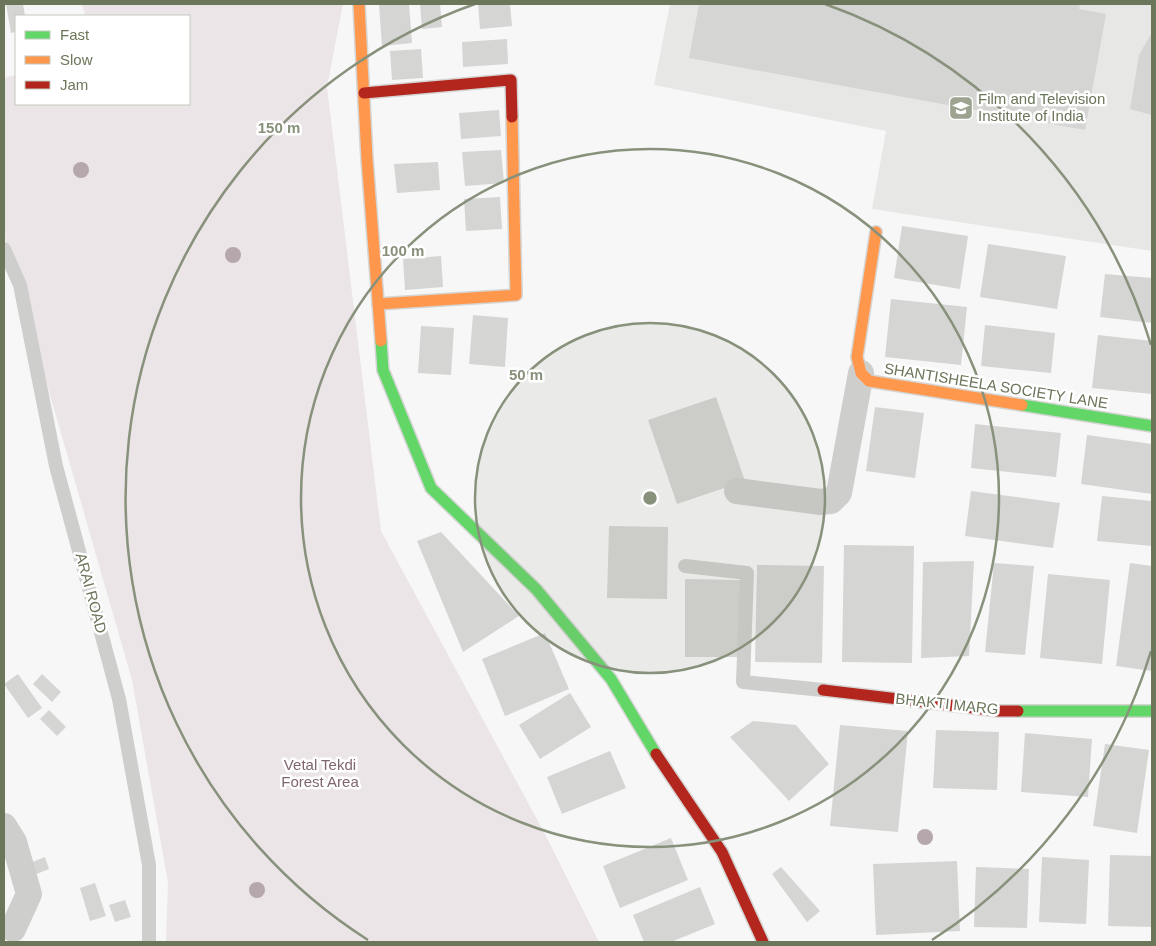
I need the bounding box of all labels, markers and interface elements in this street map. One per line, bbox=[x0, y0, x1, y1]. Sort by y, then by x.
legend bbox=[15, 15, 190, 105]
text: Fast bbox=[60, 26, 90, 43]
text: Slow bbox=[60, 51, 93, 68]
text: Jam bbox=[60, 76, 88, 93]
place label: Film and Television Institute of India bbox=[978, 90, 1105, 124]
school or university icon: Film and Television Institute of India bbox=[948, 95, 974, 121]
text: 150 m bbox=[258, 119, 300, 136]
text: 100 m bbox=[382, 242, 424, 259]
street label: SHANTISHEELA SOCIETY LANE bbox=[883, 359, 1109, 412]
text: 50 m bbox=[509, 366, 543, 383]
centre of rings bbox=[641, 489, 659, 507]
street label: ARAI ROAD bbox=[73, 551, 110, 635]
street label: BHAKTI MARG bbox=[895, 690, 999, 717]
park label: Vetal Tekdi Forest Area bbox=[281, 756, 359, 790]

